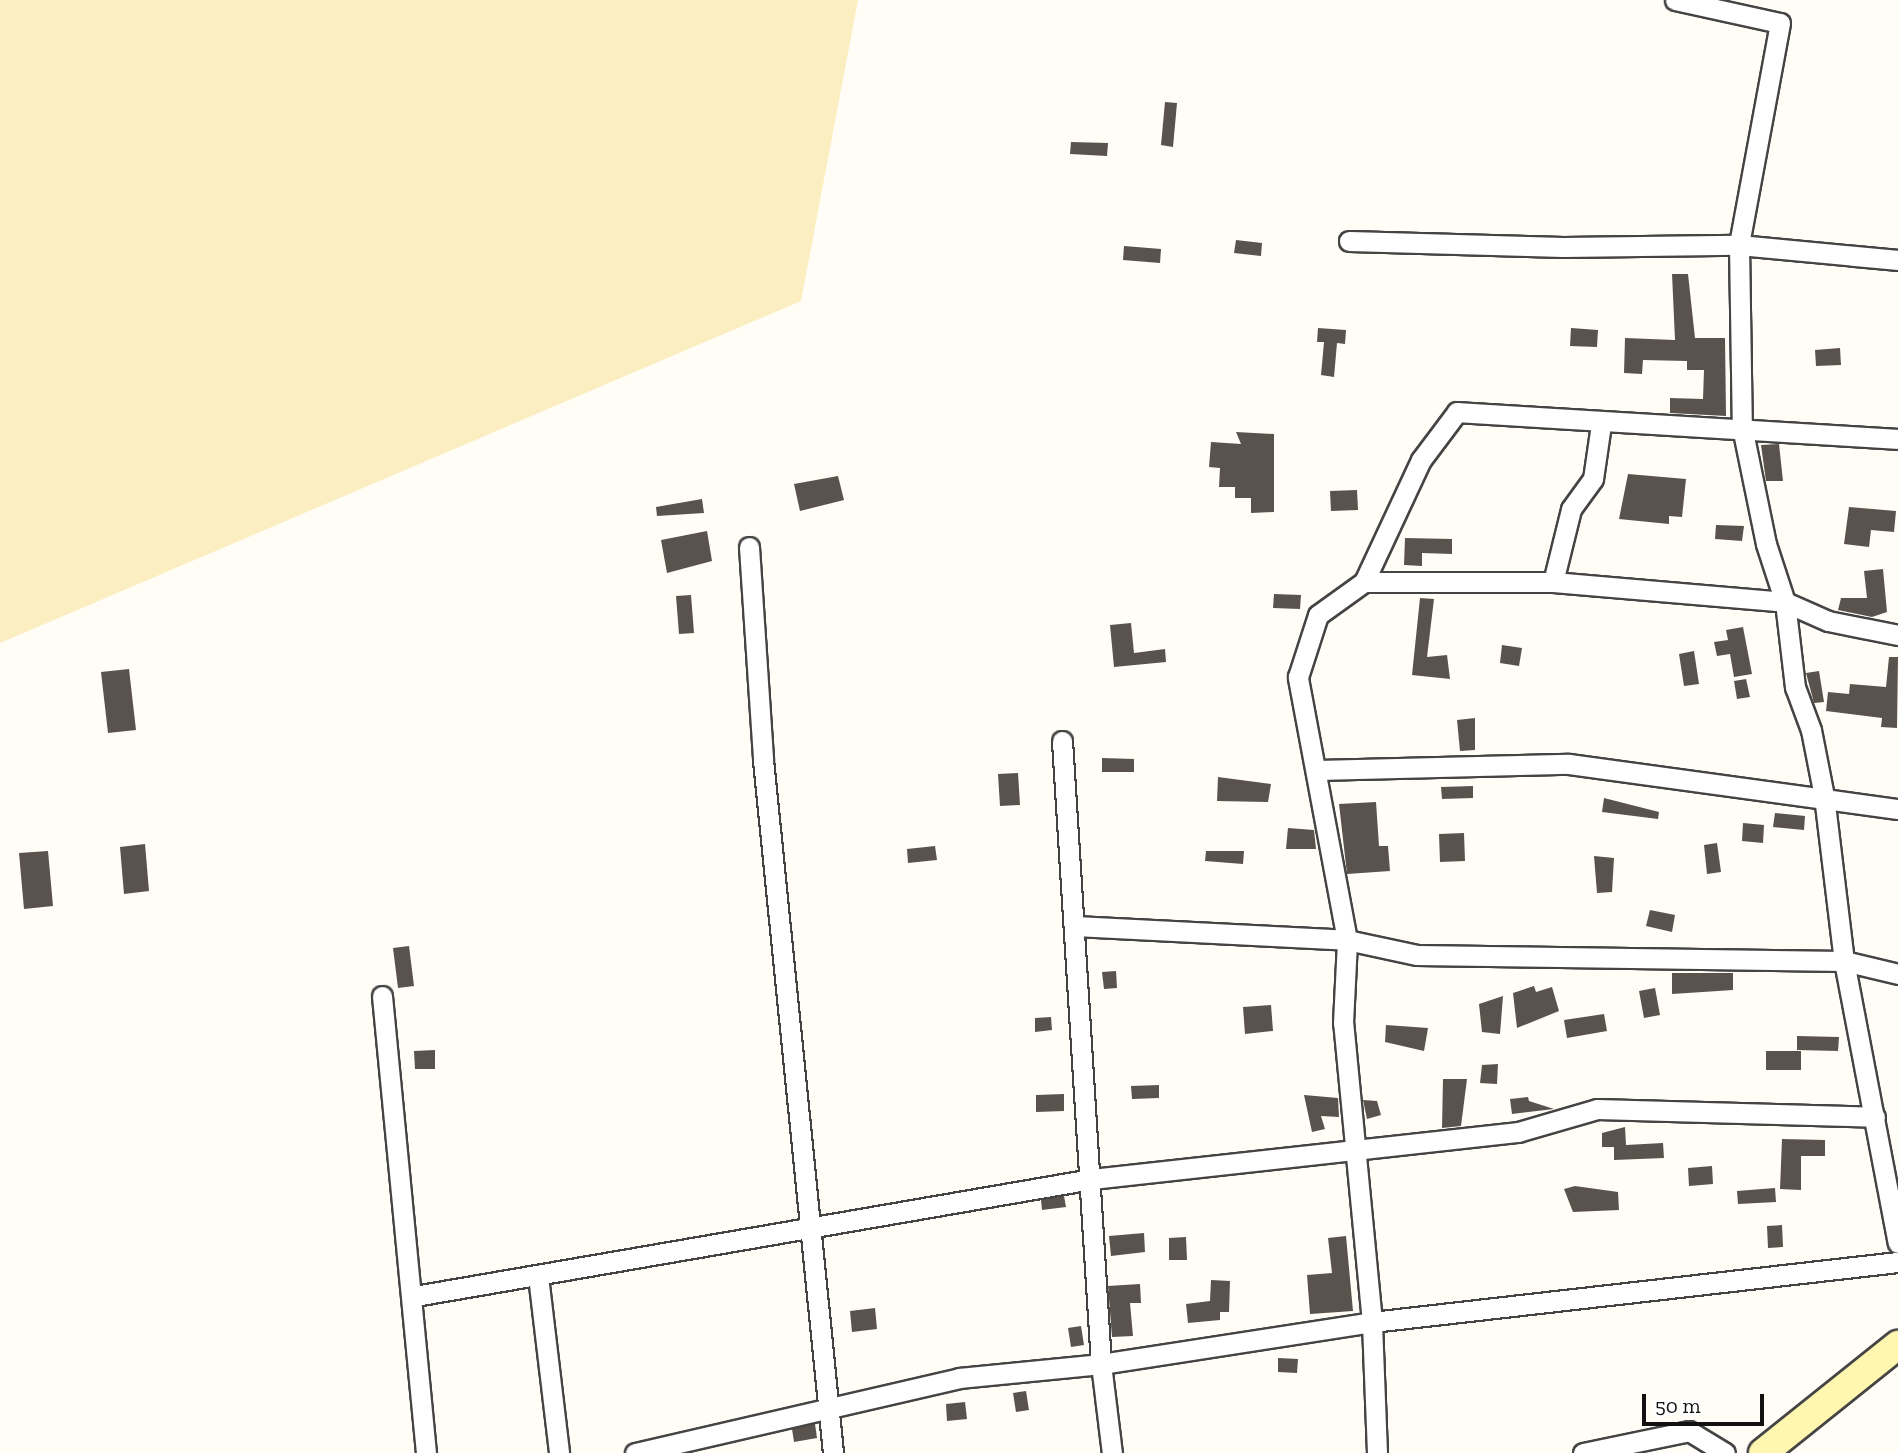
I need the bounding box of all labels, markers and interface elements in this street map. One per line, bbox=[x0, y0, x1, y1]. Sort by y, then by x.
scale bar bbox=[1646, 1380, 1769, 1424]
text: 50 m bbox=[1655, 1393, 1701, 1418]

